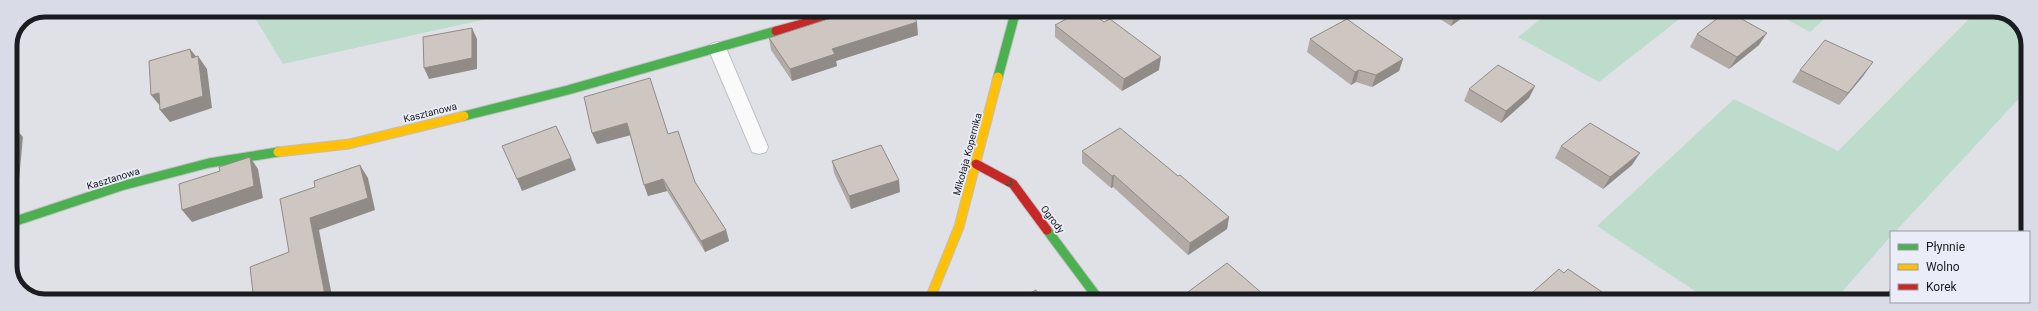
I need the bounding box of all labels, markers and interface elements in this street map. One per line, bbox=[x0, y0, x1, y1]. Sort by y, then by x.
street label: Kasztanowa bbox=[402, 101, 458, 124]
street label: Mikołaja Kopernika bbox=[951, 112, 984, 197]
street label: Kasztanowa bbox=[85, 165, 141, 192]
one-way arrow bbox=[1006, 178, 1013, 186]
street label: Ogrody bbox=[1039, 203, 1067, 236]
legend bbox=[1890, 231, 2030, 303]
text: Płynnie bbox=[1926, 240, 1965, 254]
text: Wolno bbox=[1926, 260, 1960, 274]
text: Korek bbox=[1926, 280, 1958, 294]

